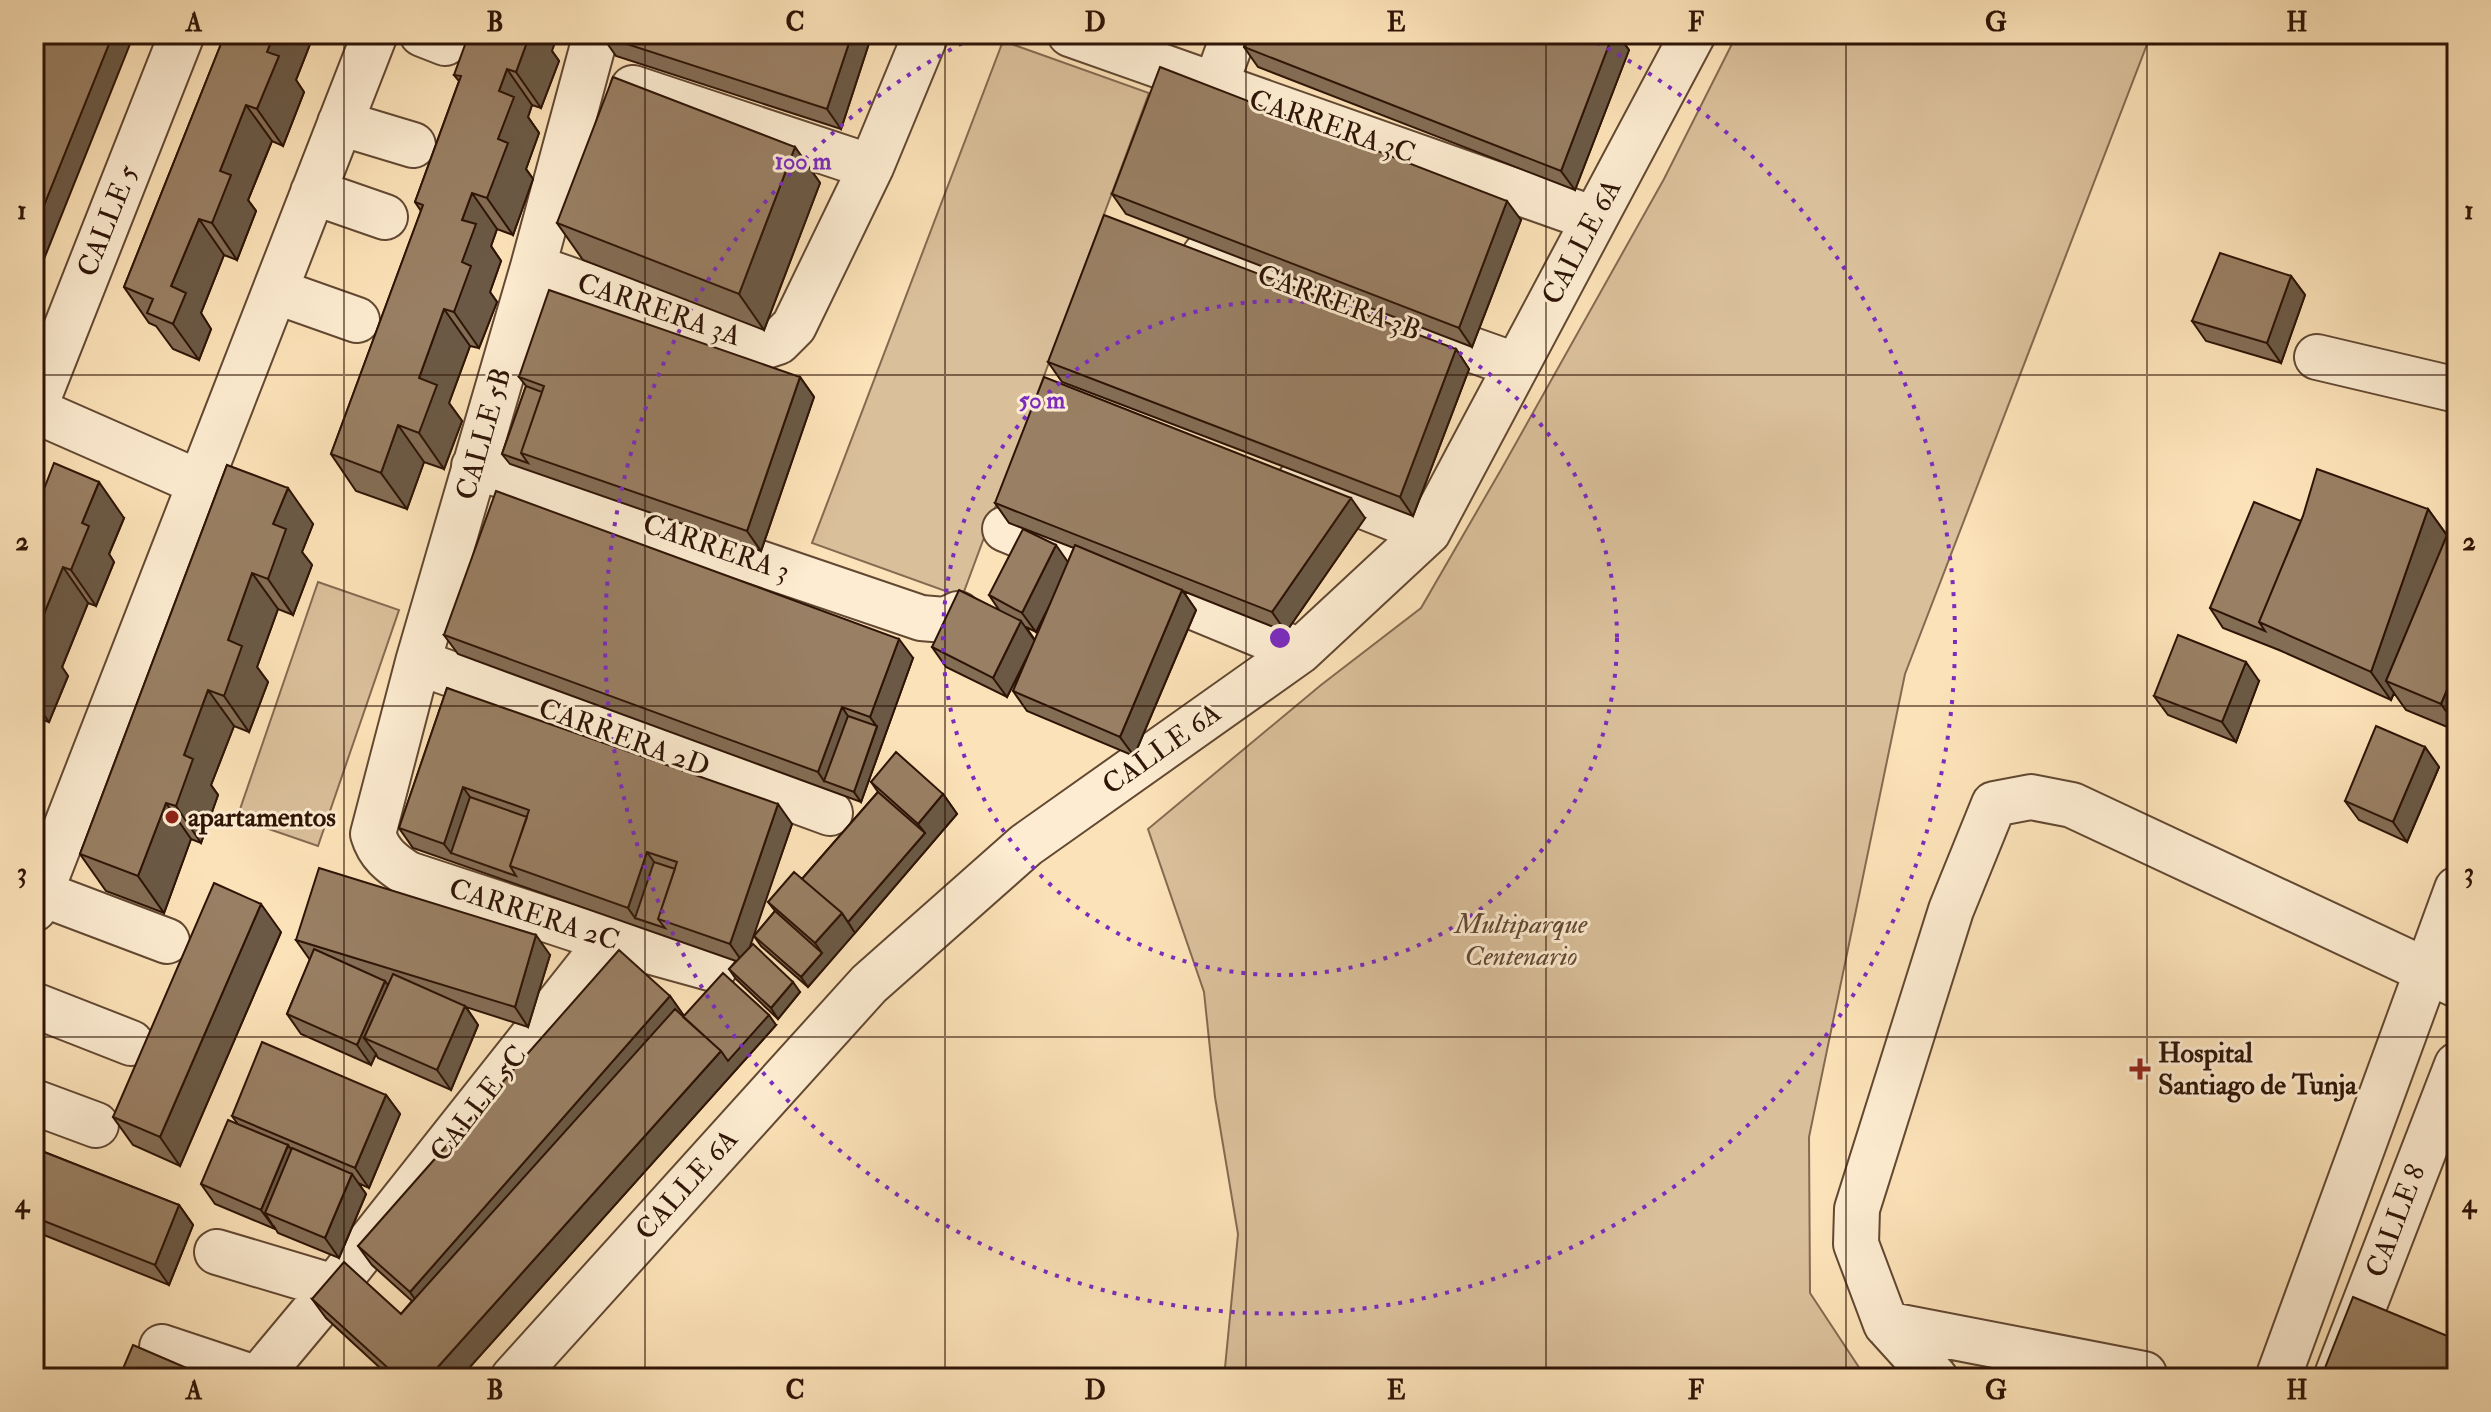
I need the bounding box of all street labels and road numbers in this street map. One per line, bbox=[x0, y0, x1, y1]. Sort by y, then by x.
street label: CARRERA 3C bbox=[1244, 82, 1420, 172]
street label: CALLE 5 bbox=[70, 159, 146, 282]
street label: CALLE 6A bbox=[1534, 173, 1630, 311]
street label: CARRERA 3B bbox=[1252, 257, 1426, 349]
street label: CARRERA 3A bbox=[573, 266, 746, 354]
street label: CALLE 5B bbox=[448, 364, 520, 504]
street label: CARRERA 3 bbox=[638, 507, 794, 589]
street label: CARRERA 2D bbox=[534, 691, 714, 785]
street label: CALLE 6A bbox=[1096, 695, 1228, 803]
street label: CARRERA 2C bbox=[444, 871, 624, 959]
street label: CALLE 5C bbox=[423, 1039, 535, 1169]
street label: CALLE 6A bbox=[628, 1122, 746, 1248]
street label: CALLE 8 bbox=[2359, 1160, 2433, 1282]

